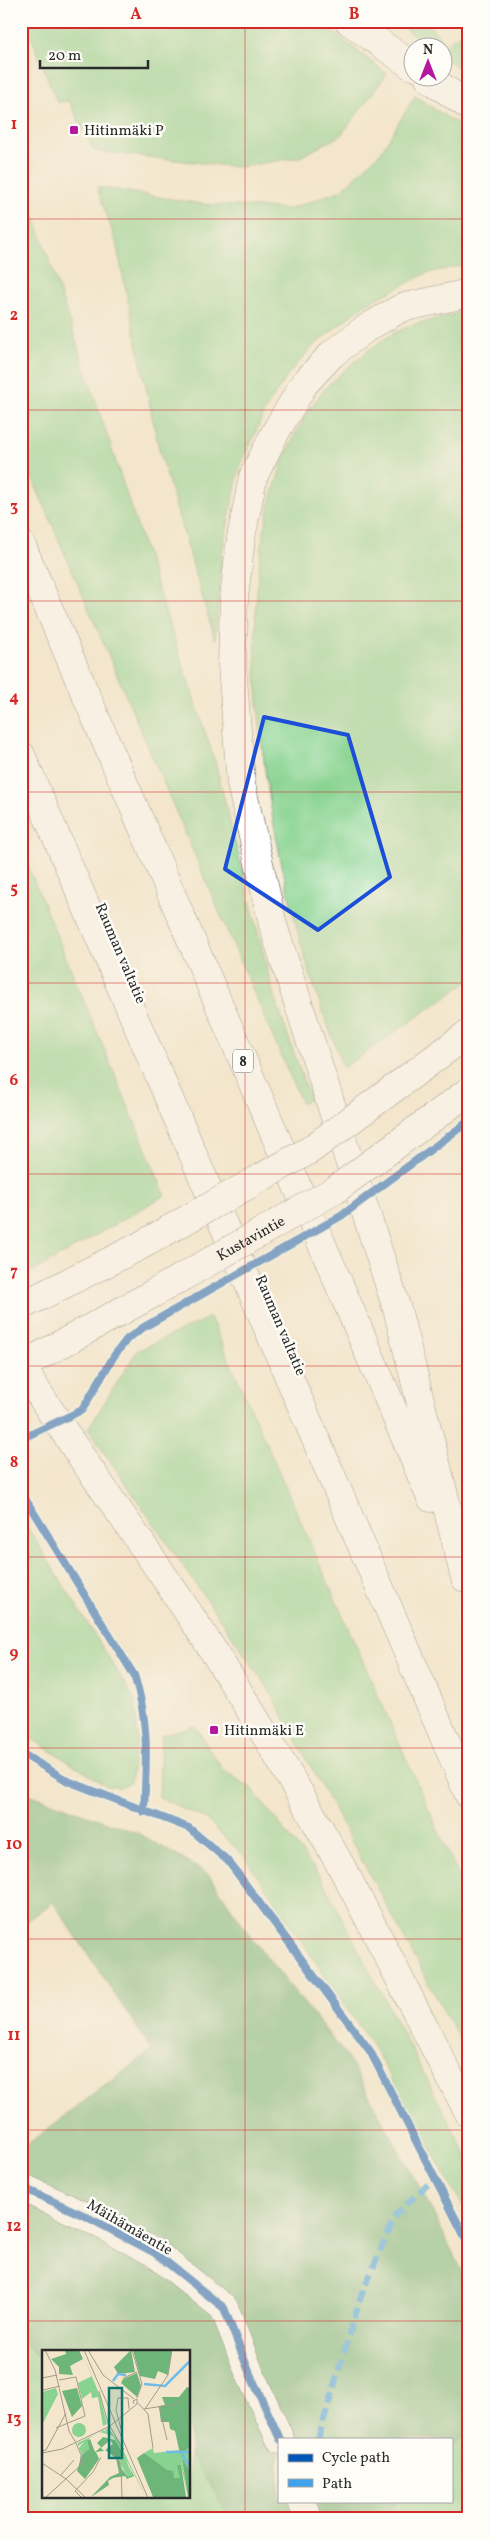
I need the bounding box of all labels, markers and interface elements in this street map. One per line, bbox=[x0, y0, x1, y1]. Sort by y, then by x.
text: A bbox=[130, 4, 142, 26]
text: B bbox=[349, 4, 360, 26]
scale bar bbox=[40, 38, 148, 70]
north arrow bbox=[402, 38, 452, 88]
text: N bbox=[423, 41, 433, 60]
text: 20 m bbox=[48, 46, 81, 67]
text: 1 bbox=[11, 114, 17, 136]
place label: Hitinmäki P bbox=[84, 121, 164, 142]
marker: Hitinmäki P bbox=[68, 124, 80, 136]
text: 2 bbox=[10, 305, 18, 327]
text: 3 bbox=[10, 496, 18, 518]
text: 4 bbox=[9, 687, 19, 709]
text: 5 bbox=[10, 878, 18, 900]
street label: Rauman valtatie bbox=[89, 900, 150, 1007]
road number: 8 bbox=[233, 1050, 253, 1072]
text: 6 bbox=[10, 1070, 19, 1092]
street label: Kustavintie bbox=[213, 1211, 290, 1267]
text: 7 bbox=[10, 1261, 18, 1283]
street label: Rauman valtatie bbox=[249, 1272, 310, 1379]
text: 8 bbox=[10, 1452, 18, 1474]
text: 9 bbox=[10, 1643, 19, 1665]
place label: Hitinmäki E bbox=[224, 1721, 304, 1742]
marker: Hitinmäki E bbox=[208, 1724, 220, 1736]
text: 10 bbox=[6, 1834, 22, 1856]
text: 11 bbox=[8, 2025, 20, 2047]
street label: Mäihämäentie bbox=[82, 2195, 176, 2261]
text: 12 bbox=[7, 2216, 21, 2238]
inset map bbox=[42, 2350, 190, 2498]
text: 13 bbox=[7, 2408, 21, 2430]
legend bbox=[278, 2438, 452, 2502]
text: Cycle path bbox=[322, 2448, 390, 2469]
text: Path bbox=[322, 2474, 352, 2495]

